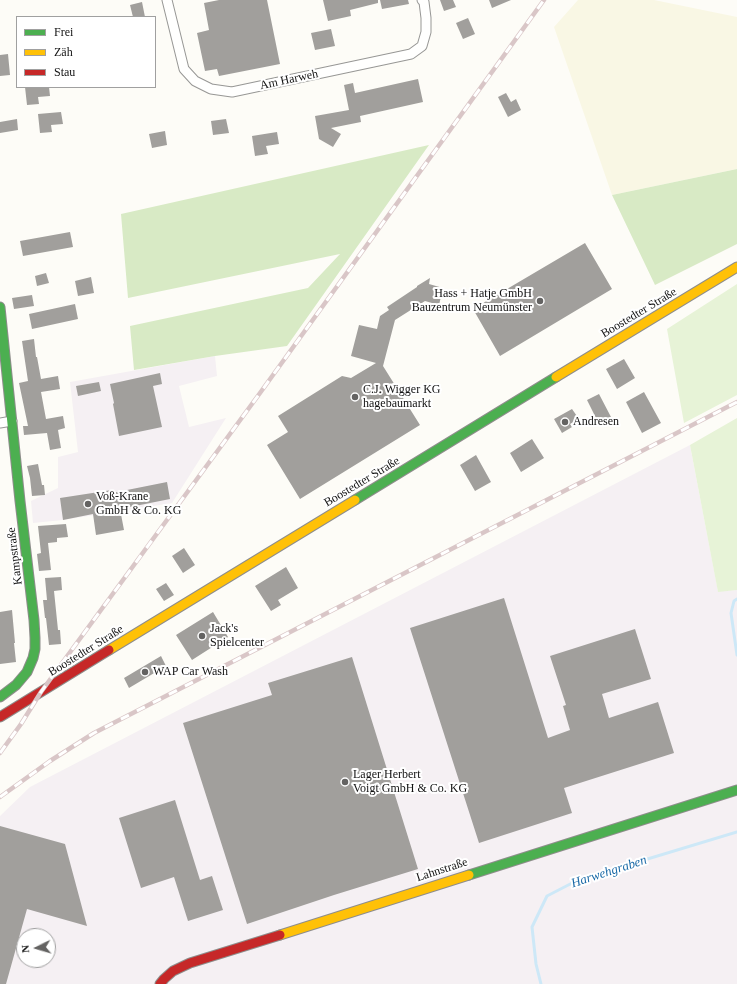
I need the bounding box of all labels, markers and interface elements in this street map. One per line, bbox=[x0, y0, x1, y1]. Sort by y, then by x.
legend bbox=[16, 16, 156, 88]
text: Frei bbox=[54, 25, 73, 39]
text: Zäh bbox=[54, 45, 73, 59]
text: Stau bbox=[54, 65, 75, 79]
street label: Am Harweh bbox=[259, 67, 319, 93]
street label: Boostedter Straße bbox=[599, 285, 679, 341]
place label: Hass + Hatje GmbH Bauzentrum Neumünster bbox=[412, 287, 532, 315]
marker: Hass + Hatje GmbH Bauzentrum Neumünster bbox=[535, 296, 545, 306]
place label: C.J. Wigger KG hagebaumarkt bbox=[363, 383, 441, 411]
marker: C.J. Wigger KG hagebaumarkt bbox=[350, 392, 360, 402]
place label: Andresen bbox=[573, 415, 619, 429]
marker: Andresen bbox=[560, 417, 570, 427]
street label: Boostedter Straße bbox=[322, 454, 402, 510]
place label: Voß-Krane GmbH & Co. KG bbox=[96, 490, 181, 518]
marker: Voß-Krane GmbH & Co. KG bbox=[83, 499, 93, 509]
street label: Kampstraße bbox=[4, 526, 26, 586]
street label: Boostedter Straße bbox=[46, 622, 126, 680]
place label: Jack's Spielcenter bbox=[210, 622, 264, 650]
marker: Jack's Spielcenter bbox=[197, 631, 207, 641]
place label: WAP Car Wash bbox=[153, 665, 228, 679]
marker: WAP Car Wash bbox=[140, 667, 150, 677]
place label: Lager Herbert Voigt GmbH & Co. KG bbox=[353, 768, 467, 796]
marker: Lager Herbert Voigt GmbH & Co. KG bbox=[340, 777, 350, 787]
water label: Harwehgraben bbox=[569, 852, 649, 892]
street label: Lahnstraße bbox=[414, 855, 470, 885]
north arrow bbox=[16, 928, 56, 968]
text: N bbox=[19, 944, 31, 953]

